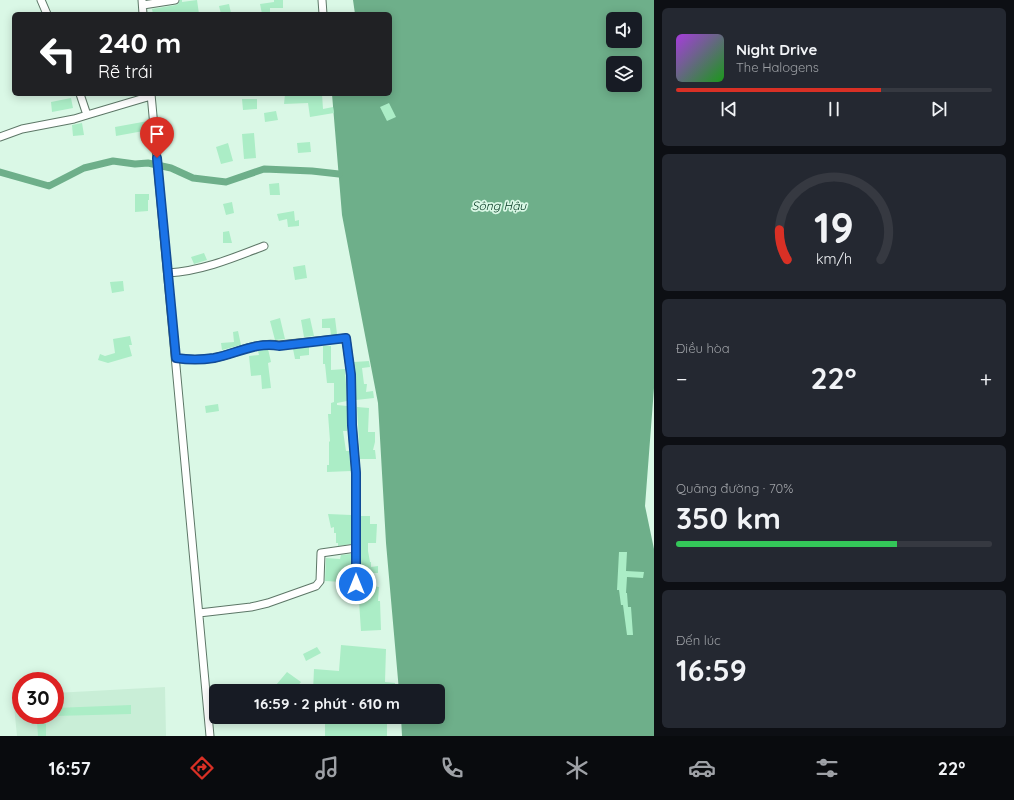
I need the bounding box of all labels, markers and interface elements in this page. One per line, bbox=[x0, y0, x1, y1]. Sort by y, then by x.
map controls bbox=[606, 12, 642, 92]
button: sound bbox=[606, 12, 642, 48]
text: 240 m bbox=[98, 25, 181, 60]
icon: left bbox=[32, 28, 84, 80]
text: Night Drive bbox=[736, 40, 817, 59]
button: layers bbox=[606, 56, 642, 92]
text: The Halogens bbox=[736, 59, 819, 75]
text: Rẽ trái bbox=[98, 60, 153, 83]
icon: previous bbox=[718, 98, 740, 120]
icon: pause bbox=[823, 98, 845, 120]
icon: next bbox=[928, 98, 950, 120]
pin bbox=[140, 117, 174, 158]
icon: arrive bbox=[146, 123, 168, 145]
water label: Sông Hậu bbox=[472, 198, 527, 213]
text: 19 bbox=[814, 201, 854, 253]
text: km/h bbox=[816, 250, 852, 268]
text: Điều hòa bbox=[676, 340, 730, 356]
text: 22° bbox=[811, 359, 856, 397]
text: − bbox=[676, 365, 687, 393]
text: + bbox=[980, 365, 992, 393]
text: Quãng đường · 70% bbox=[676, 480, 793, 496]
text: 350 km bbox=[676, 499, 781, 537]
position arrow bbox=[335, 563, 377, 605]
text: Đến lúc bbox=[676, 632, 721, 648]
text: 16:59 bbox=[676, 651, 747, 689]
speed limit sign: 30 bbox=[12, 672, 64, 724]
text: 16:59 · 2 phút · 610 m bbox=[254, 694, 400, 713]
icon: directions bbox=[188, 754, 216, 782]
icon: music bbox=[313, 754, 341, 782]
icon: phone bbox=[438, 754, 466, 782]
icon: climate bbox=[563, 754, 591, 782]
icon: car bbox=[688, 754, 716, 782]
icon: filters bbox=[813, 754, 841, 782]
text: 16:57 bbox=[49, 757, 91, 780]
text: 22° bbox=[938, 757, 965, 780]

